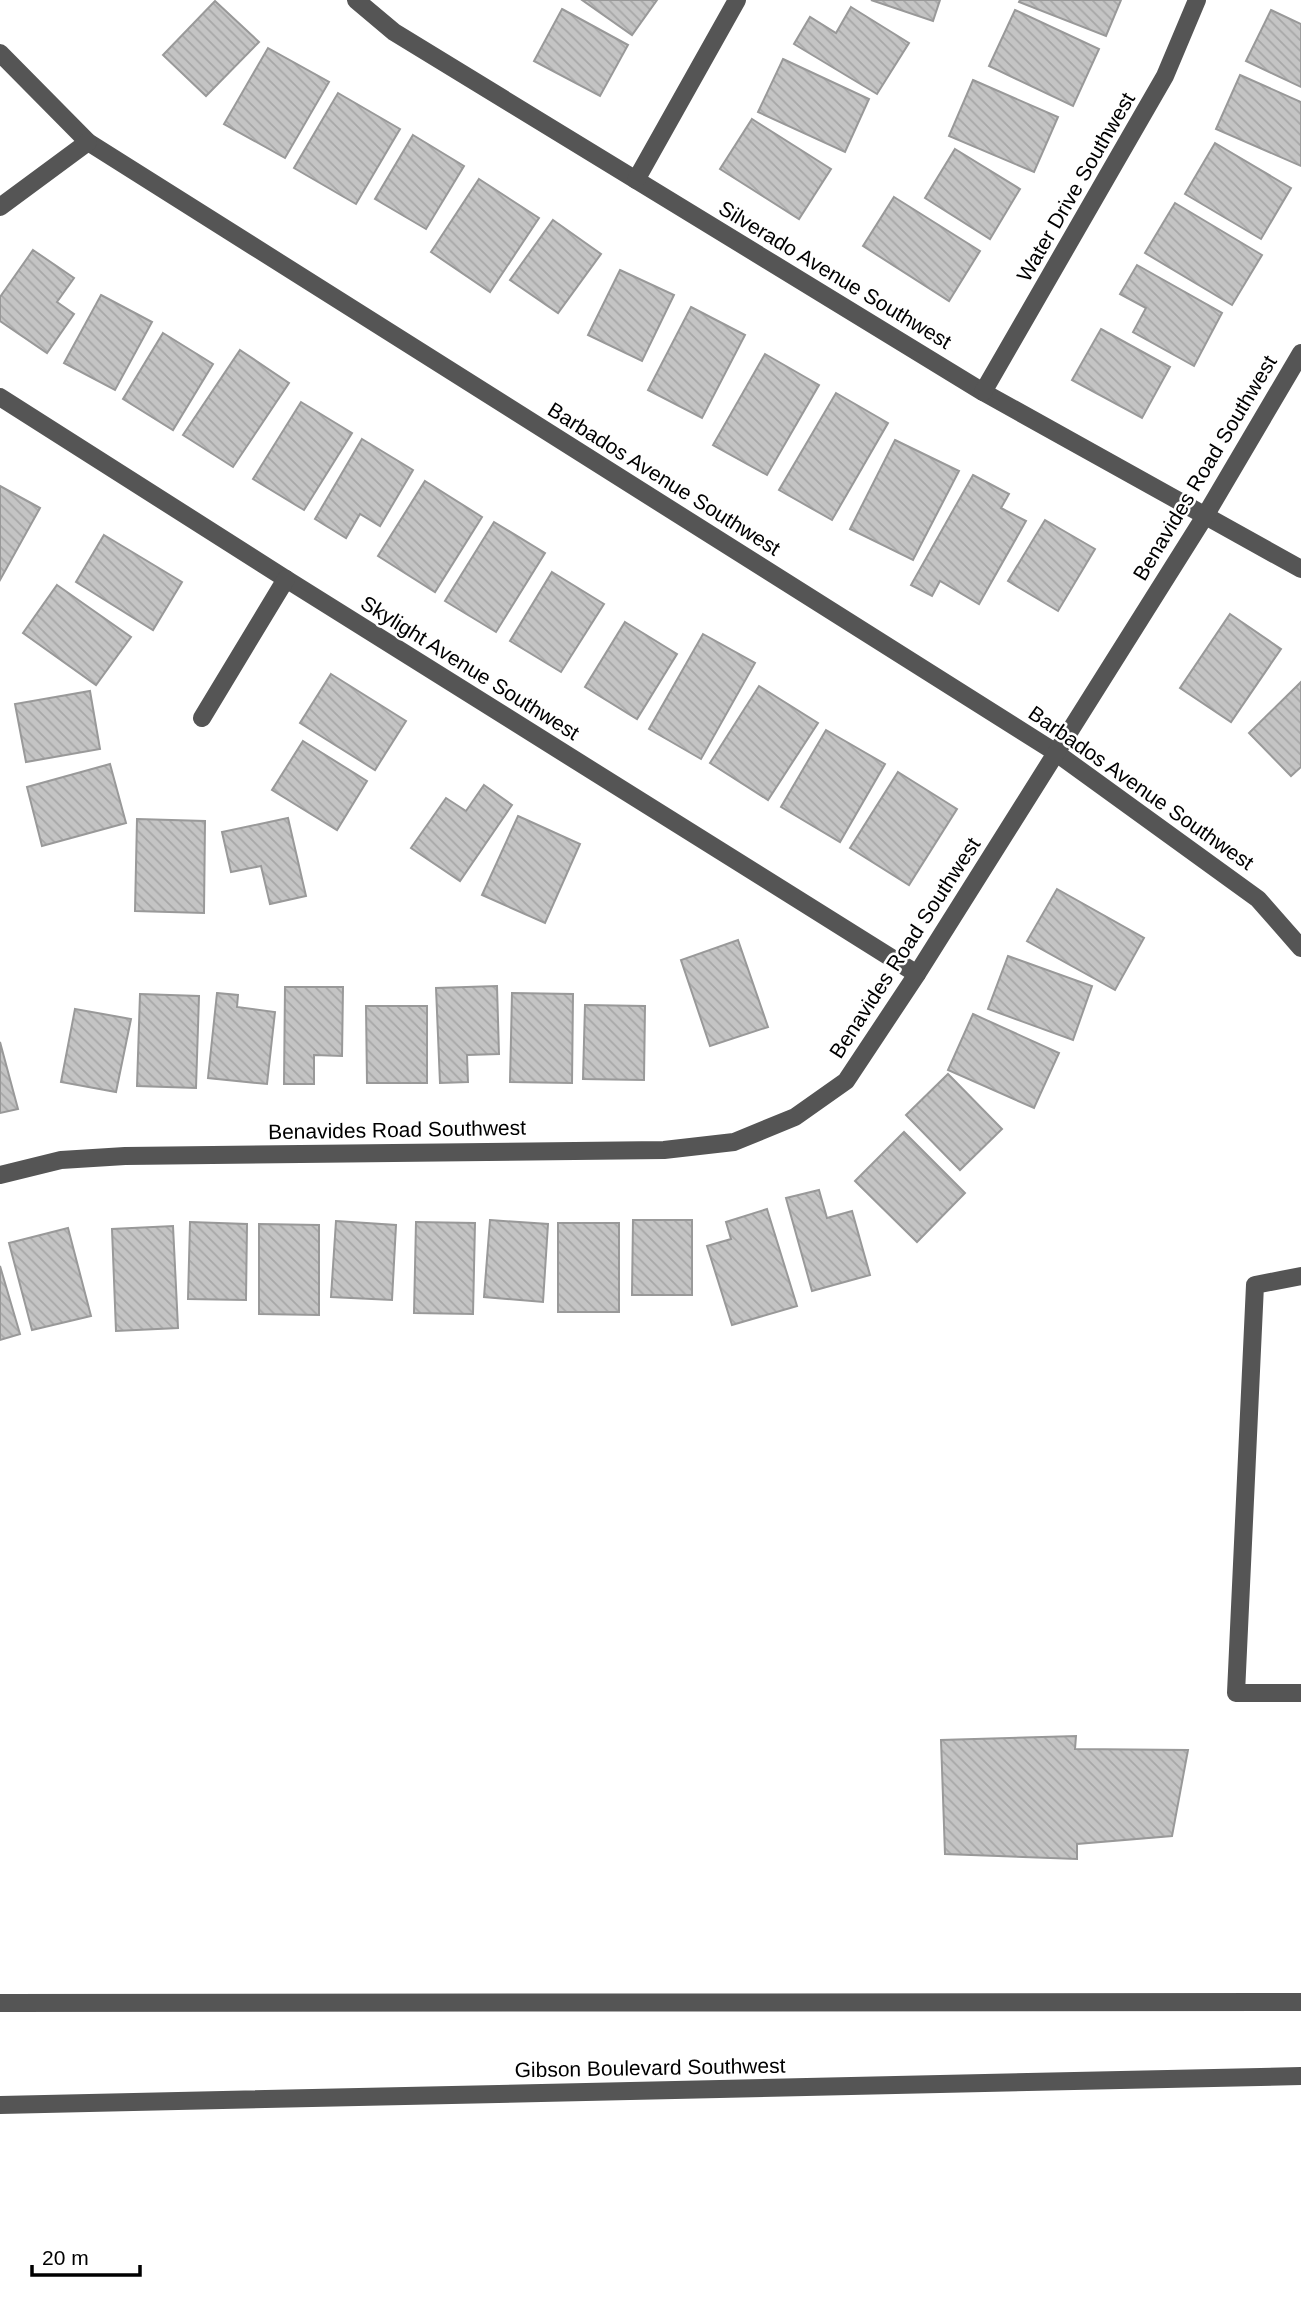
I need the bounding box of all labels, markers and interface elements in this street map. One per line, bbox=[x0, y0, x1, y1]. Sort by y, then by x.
street label: Water Drive Southwest bbox=[1012, 88, 1139, 285]
street label: Silverado Avenue Southwest bbox=[715, 196, 956, 353]
street label: Benavides Road Southwest bbox=[1128, 351, 1281, 584]
street label: Barbados Avenue Southwest bbox=[544, 397, 785, 560]
street label: Skylight Avenue Southwest bbox=[357, 591, 584, 744]
street label: Barbados Avenue Southwest bbox=[1024, 701, 1258, 874]
street label: Benavides Road Southwest bbox=[825, 833, 985, 1062]
street label: Benavides Road Southwest bbox=[268, 1116, 526, 1143]
street label: Gibson Boulevard Southwest bbox=[514, 2054, 786, 2081]
scale bar bbox=[32, 2234, 140, 2278]
text: 20 m bbox=[42, 2246, 89, 2269]

